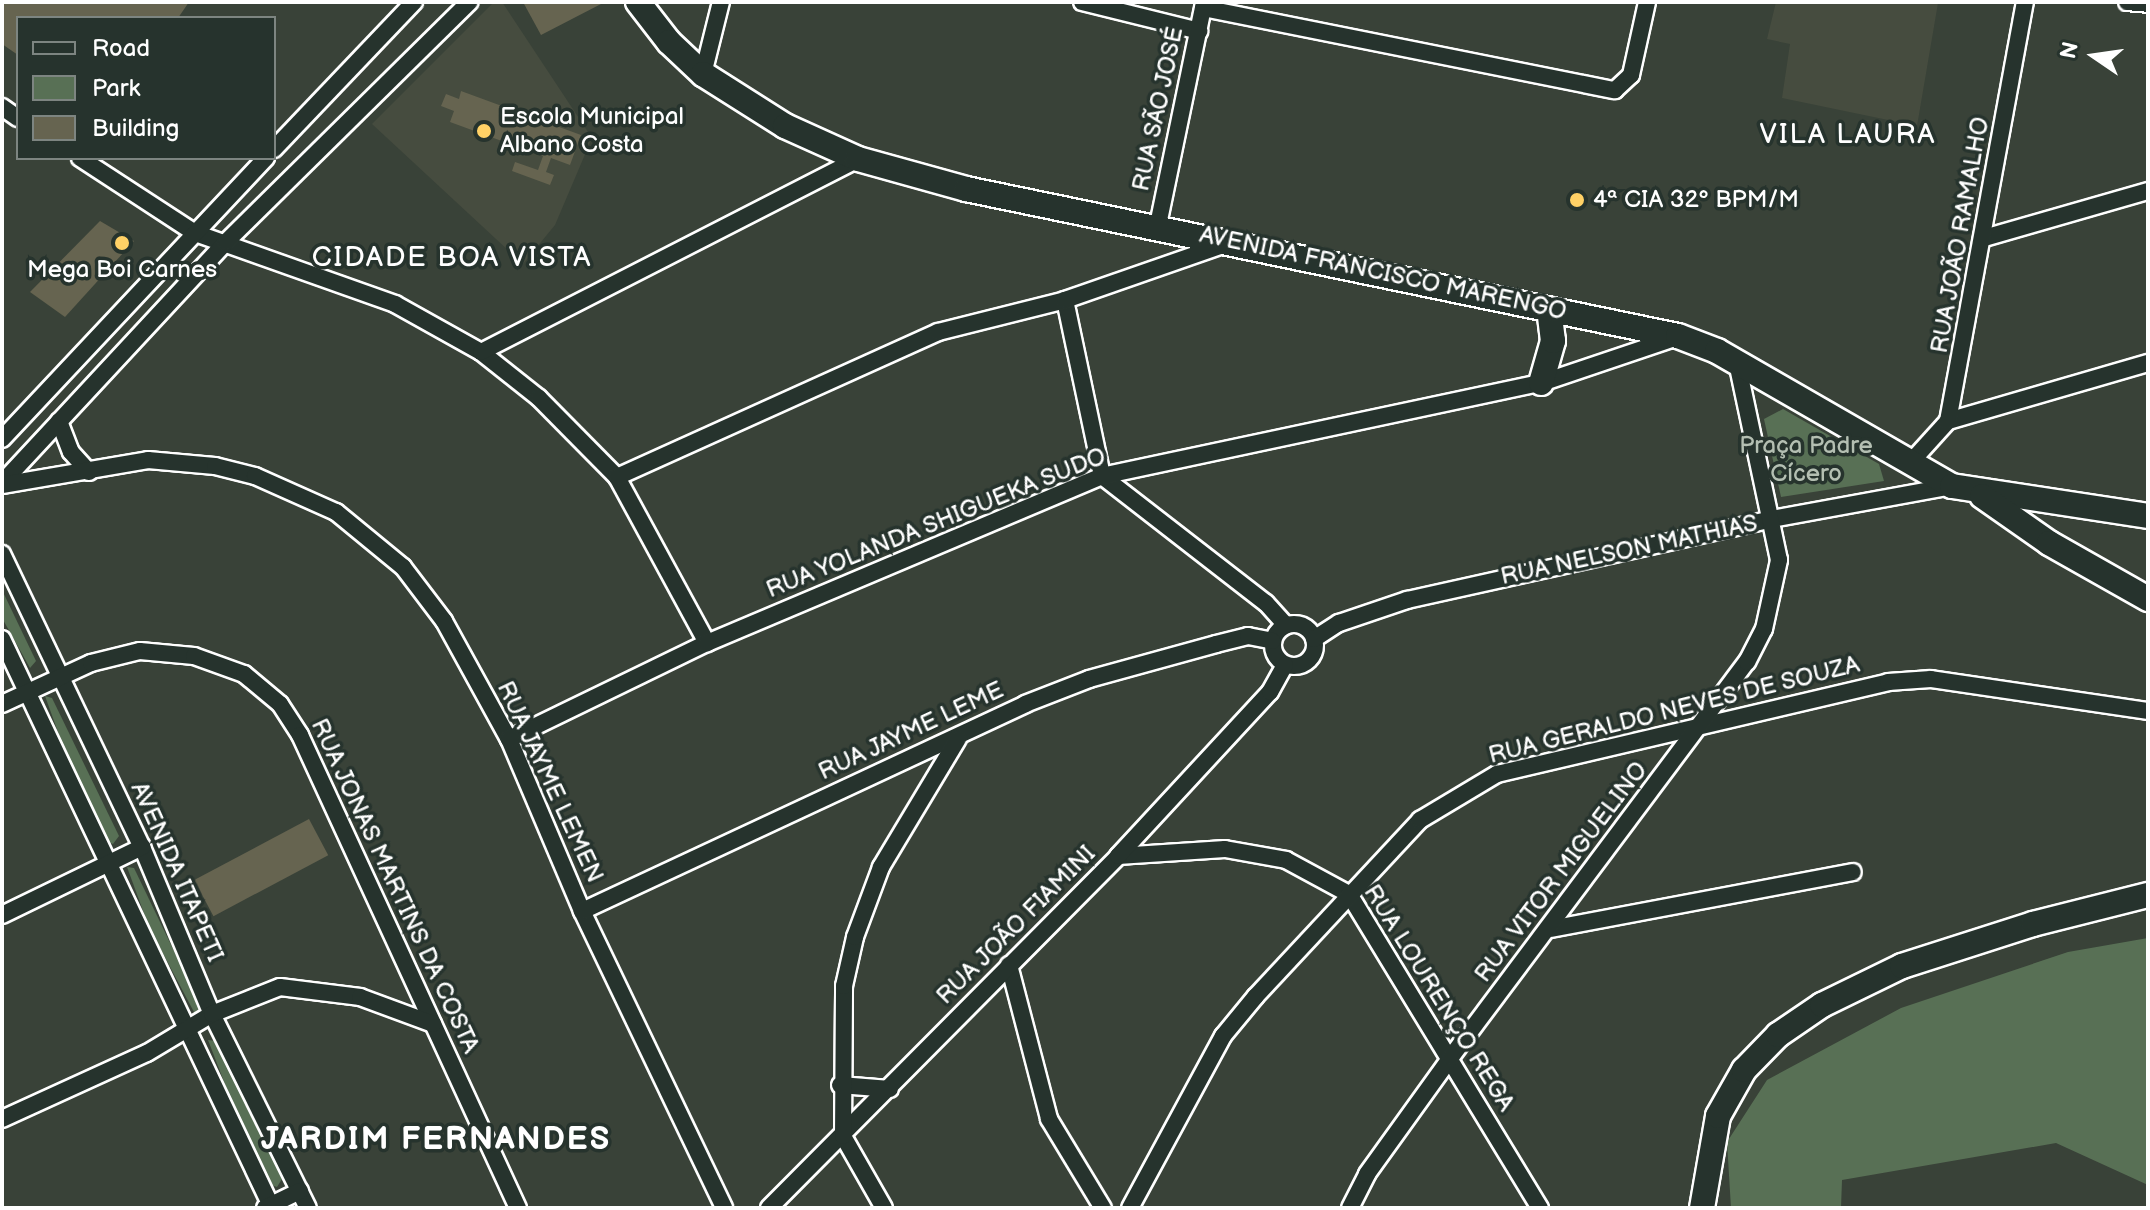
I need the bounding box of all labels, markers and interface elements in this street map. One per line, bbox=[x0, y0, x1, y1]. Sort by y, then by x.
legend bbox=[16, 16, 276, 160]
north arrow bbox=[2054, 16, 2134, 96]
street label: RUA SÃO JOSÉ bbox=[1126, 23, 1190, 195]
text: Road bbox=[92, 34, 150, 63]
text: N bbox=[2055, 39, 2085, 62]
text: Park bbox=[92, 74, 140, 103]
place label: Escola Municipal Albano Costa bbox=[500, 103, 684, 159]
text: Building bbox=[92, 114, 179, 143]
street label: RUA JOÃO RAMALHO bbox=[1925, 114, 1995, 356]
district label: VILA LAURA bbox=[1760, 118, 1936, 152]
marker: Escola Municipal Albano Costa bbox=[475, 122, 493, 140]
place label: 4ª CIA 32º BPM/M bbox=[1593, 186, 1799, 214]
marker: 4ª CIA 32º BPM/M bbox=[1568, 191, 1586, 209]
street label: AVENIDA FRANCISCO MARENGO bbox=[1197, 220, 1569, 326]
marker: Mega Boi Carnes bbox=[113, 234, 131, 252]
district label: CIDADE BOA VISTA bbox=[311, 241, 593, 275]
place label: Mega Boi Carnes bbox=[27, 256, 217, 284]
park label: Praça Padre Cícero bbox=[1739, 432, 1873, 488]
street label: RUA YOLANDA SHIGUEKA SUDO bbox=[761, 441, 1111, 605]
street label: RUA NELSON MATHIAS bbox=[1498, 509, 1760, 591]
street label: RUA GERALDO NEVES DE SOUZA bbox=[1485, 650, 1863, 770]
street label: RUA JAYME LEME bbox=[813, 675, 1009, 787]
street label: RUA JAYME LEMEN bbox=[490, 676, 610, 888]
street label: RUA JONAS MARTINS DA COSTA bbox=[304, 714, 486, 1058]
street label: RUA VITOR MIGUELINO bbox=[1468, 756, 1654, 988]
street label: AVENIDA ITAPETI bbox=[124, 778, 230, 966]
street label: RUA JOÃO FIAMINI bbox=[930, 839, 1102, 1011]
street label: RUA LOURENÇO REGA bbox=[1357, 879, 1521, 1117]
district label: JARDIM FERNANDES bbox=[261, 1121, 611, 1159]

